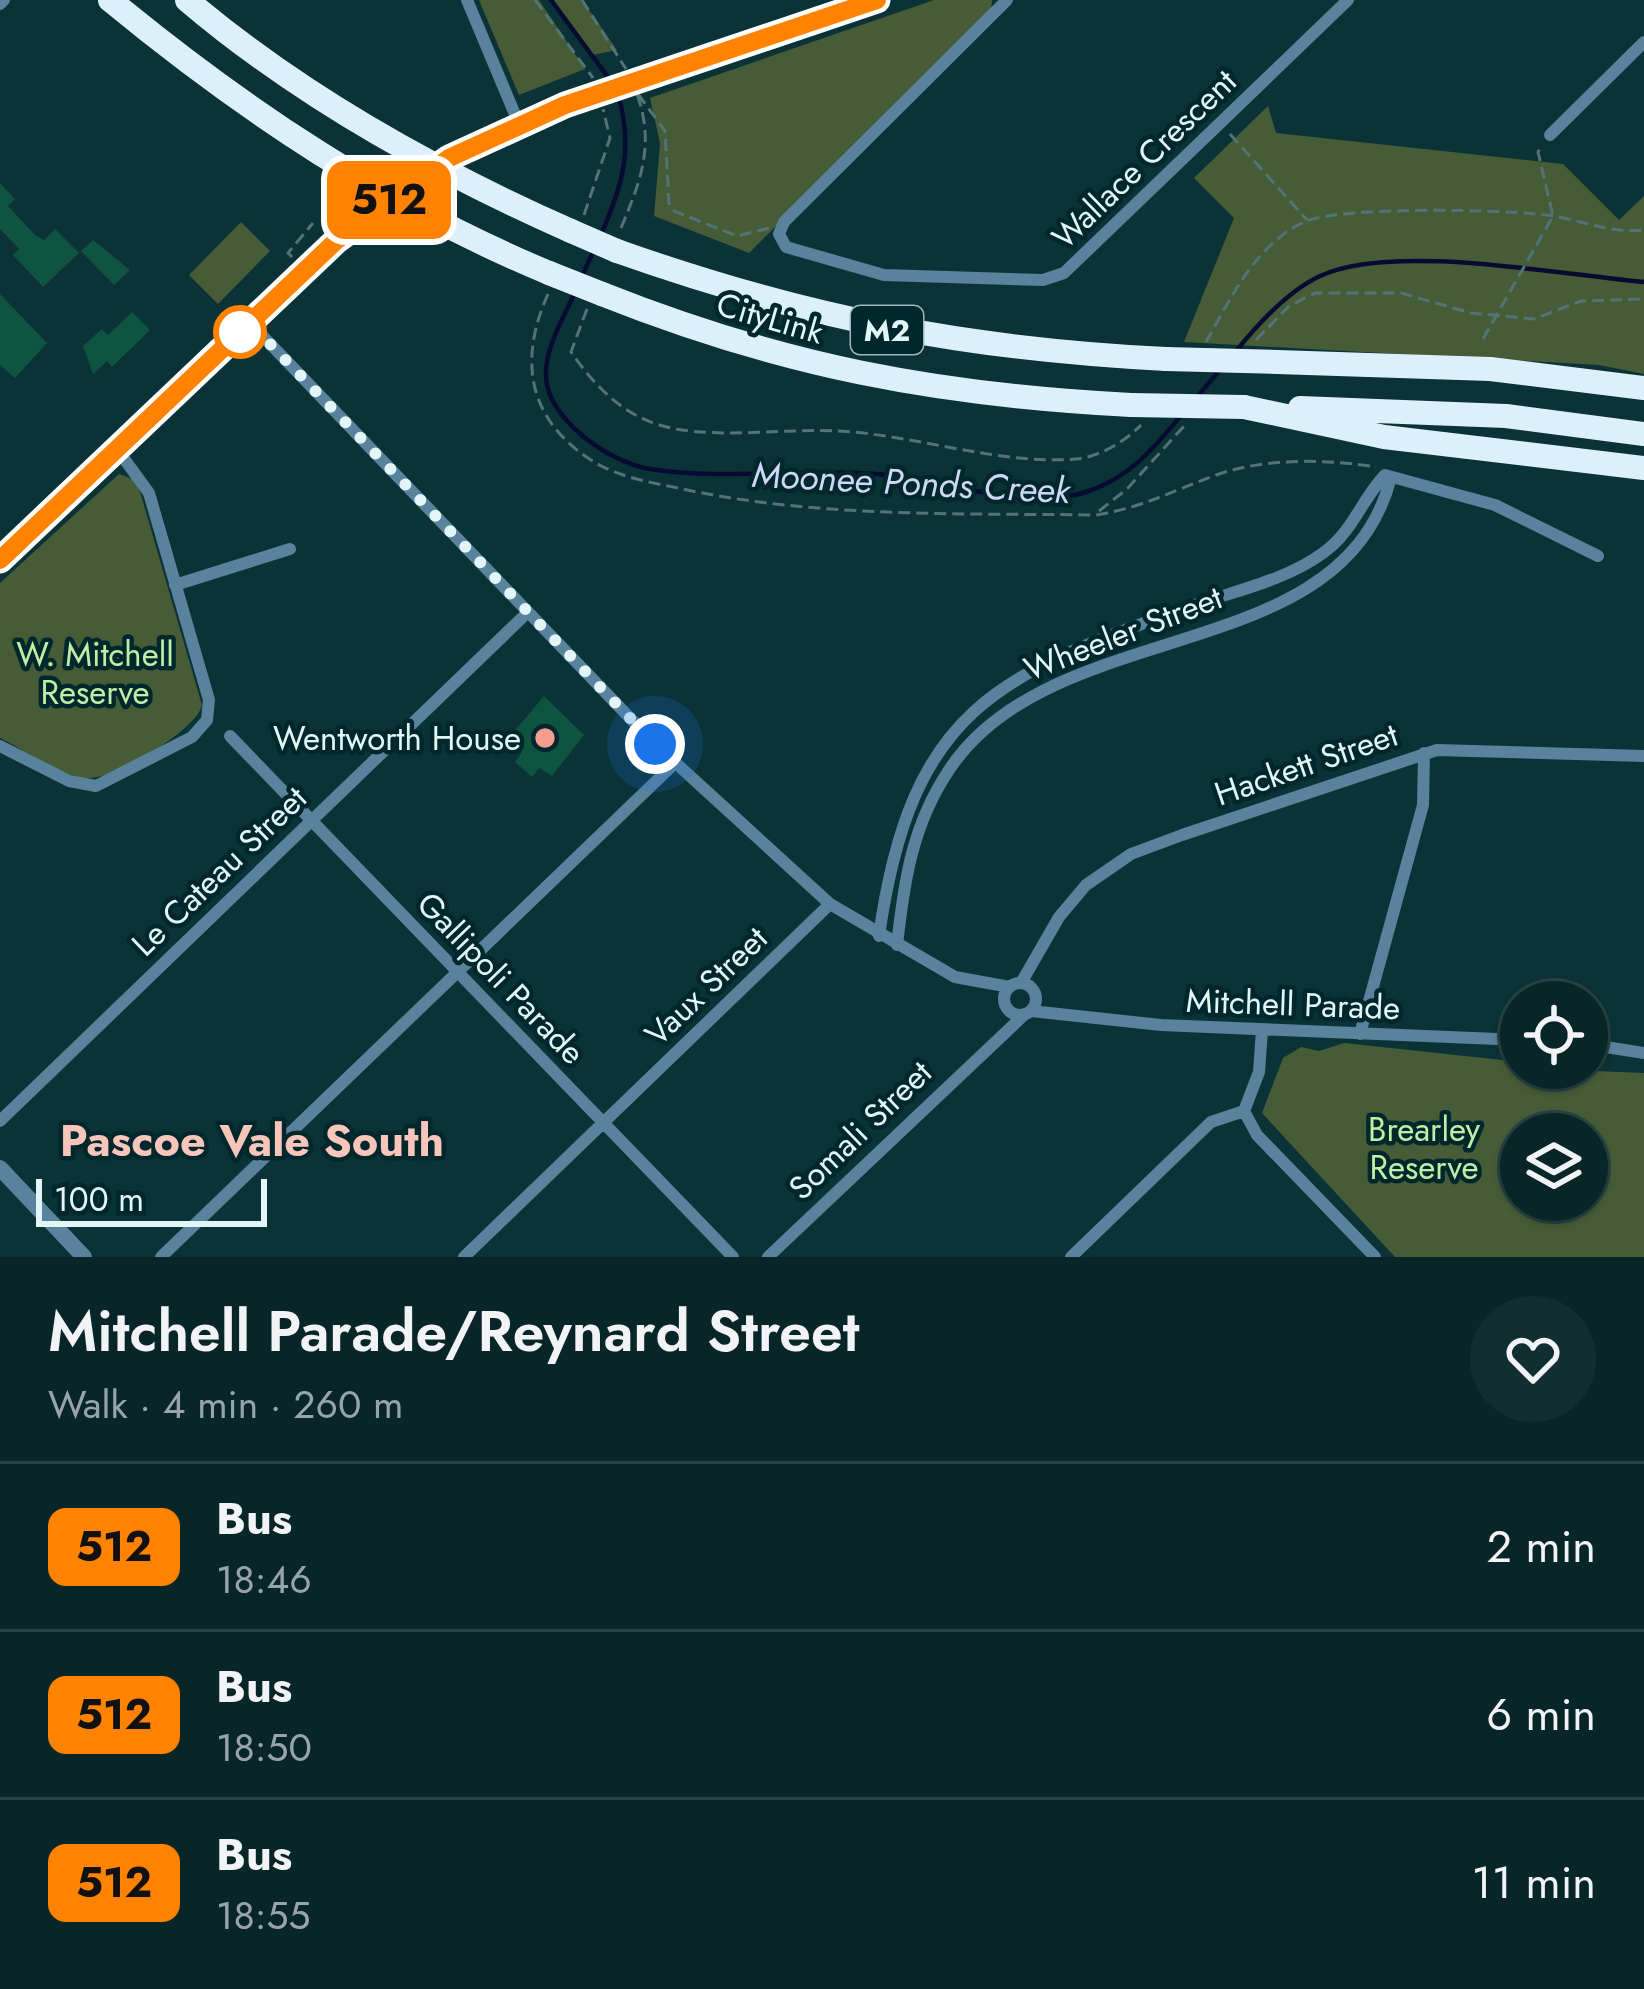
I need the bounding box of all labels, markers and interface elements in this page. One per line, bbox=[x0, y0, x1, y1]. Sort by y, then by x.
street label: Wallace Crescent bbox=[1041, 58, 1247, 260]
line badge: 512 bbox=[320, 161, 458, 239]
text: 512 bbox=[351, 169, 427, 230]
street label: CityLink bbox=[711, 280, 829, 356]
road number: M2 bbox=[851, 306, 923, 354]
unlabelled marker bbox=[215, 307, 265, 357]
water label: Moonee Ponds Creek bbox=[751, 448, 1073, 516]
street label: Wheeler Street bbox=[1017, 574, 1229, 692]
park label: W. Mitchell Reserve bbox=[16, 631, 174, 716]
street label: Hackett Street bbox=[1208, 711, 1404, 817]
your location bbox=[625, 714, 685, 774]
place label: Wentworth House bbox=[273, 715, 521, 762]
marker: Wentworth House bbox=[532, 725, 558, 751]
street label: Le Cateau Street bbox=[121, 775, 317, 967]
street label: Gallipoli Parade bbox=[406, 881, 596, 1075]
street label: Vaux Street bbox=[634, 915, 778, 1056]
street label: Mitchell Parade bbox=[1185, 977, 1401, 1031]
map controls bbox=[1500, 981, 1608, 1221]
button: locate bbox=[1500, 981, 1608, 1089]
street label: Somali Street bbox=[778, 1050, 942, 1210]
park label: Brearley Reserve bbox=[1368, 1106, 1480, 1191]
district label: Pascoe Vale South bbox=[60, 1108, 444, 1173]
button: layers bbox=[1500, 1113, 1608, 1221]
scale bar bbox=[36, 1173, 267, 1226]
text: 100 m bbox=[54, 1176, 144, 1223]
text: Mitchell Parade/Reynard Street bbox=[48, 1290, 859, 1372]
button: heart bbox=[1470, 1296, 1596, 1422]
text: Walk · 4 min · 260 m bbox=[48, 1376, 403, 1433]
text: Bus bbox=[216, 1486, 292, 1551]
text: 2 min bbox=[1486, 1514, 1596, 1579]
text: 512 bbox=[76, 1516, 152, 1577]
text: 18:46 bbox=[216, 1551, 312, 1608]
text: Bus bbox=[216, 1654, 292, 1719]
text: 6 min bbox=[1486, 1682, 1596, 1747]
text: 512 bbox=[76, 1684, 152, 1745]
text: 18:50 bbox=[216, 1719, 312, 1776]
text: Bus bbox=[216, 1822, 292, 1887]
text: 11 min bbox=[1472, 1850, 1596, 1915]
text: 512 bbox=[76, 1852, 152, 1913]
text: 18:55 bbox=[216, 1887, 311, 1944]

